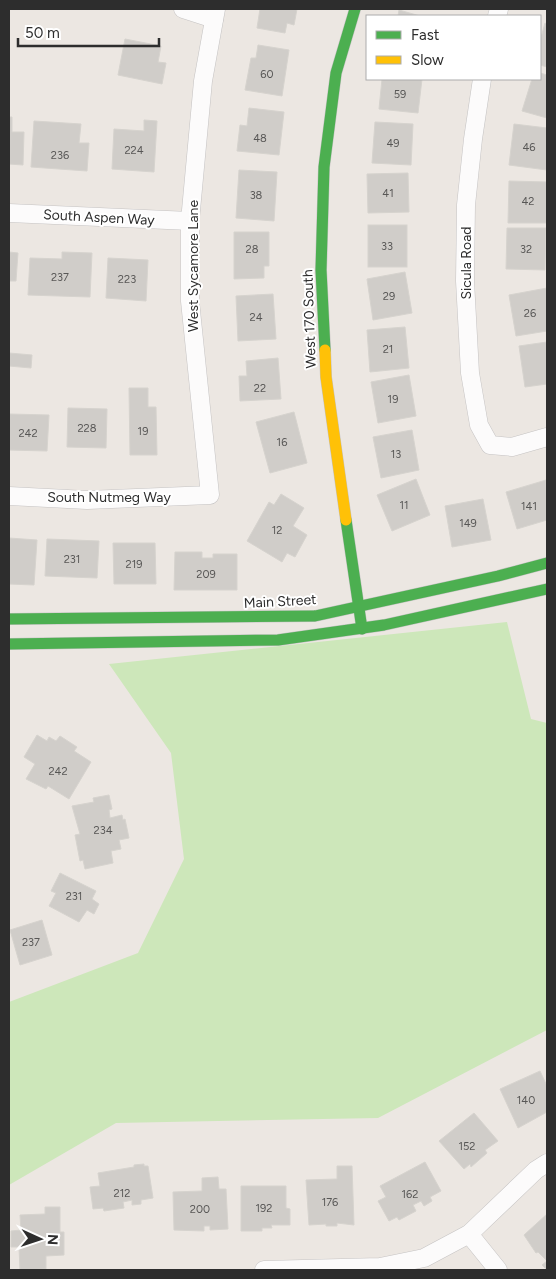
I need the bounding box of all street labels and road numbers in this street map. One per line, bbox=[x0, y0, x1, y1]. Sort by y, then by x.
street label: West Sycamore Lane bbox=[185, 200, 202, 332]
street label: South Aspen Way bbox=[43, 206, 156, 229]
street label: Sicula Road bbox=[458, 226, 475, 300]
street label: West 170 South bbox=[299, 269, 320, 369]
street label: South Nutmeg Way bbox=[47, 489, 171, 506]
street label: Main Street bbox=[243, 591, 317, 612]

